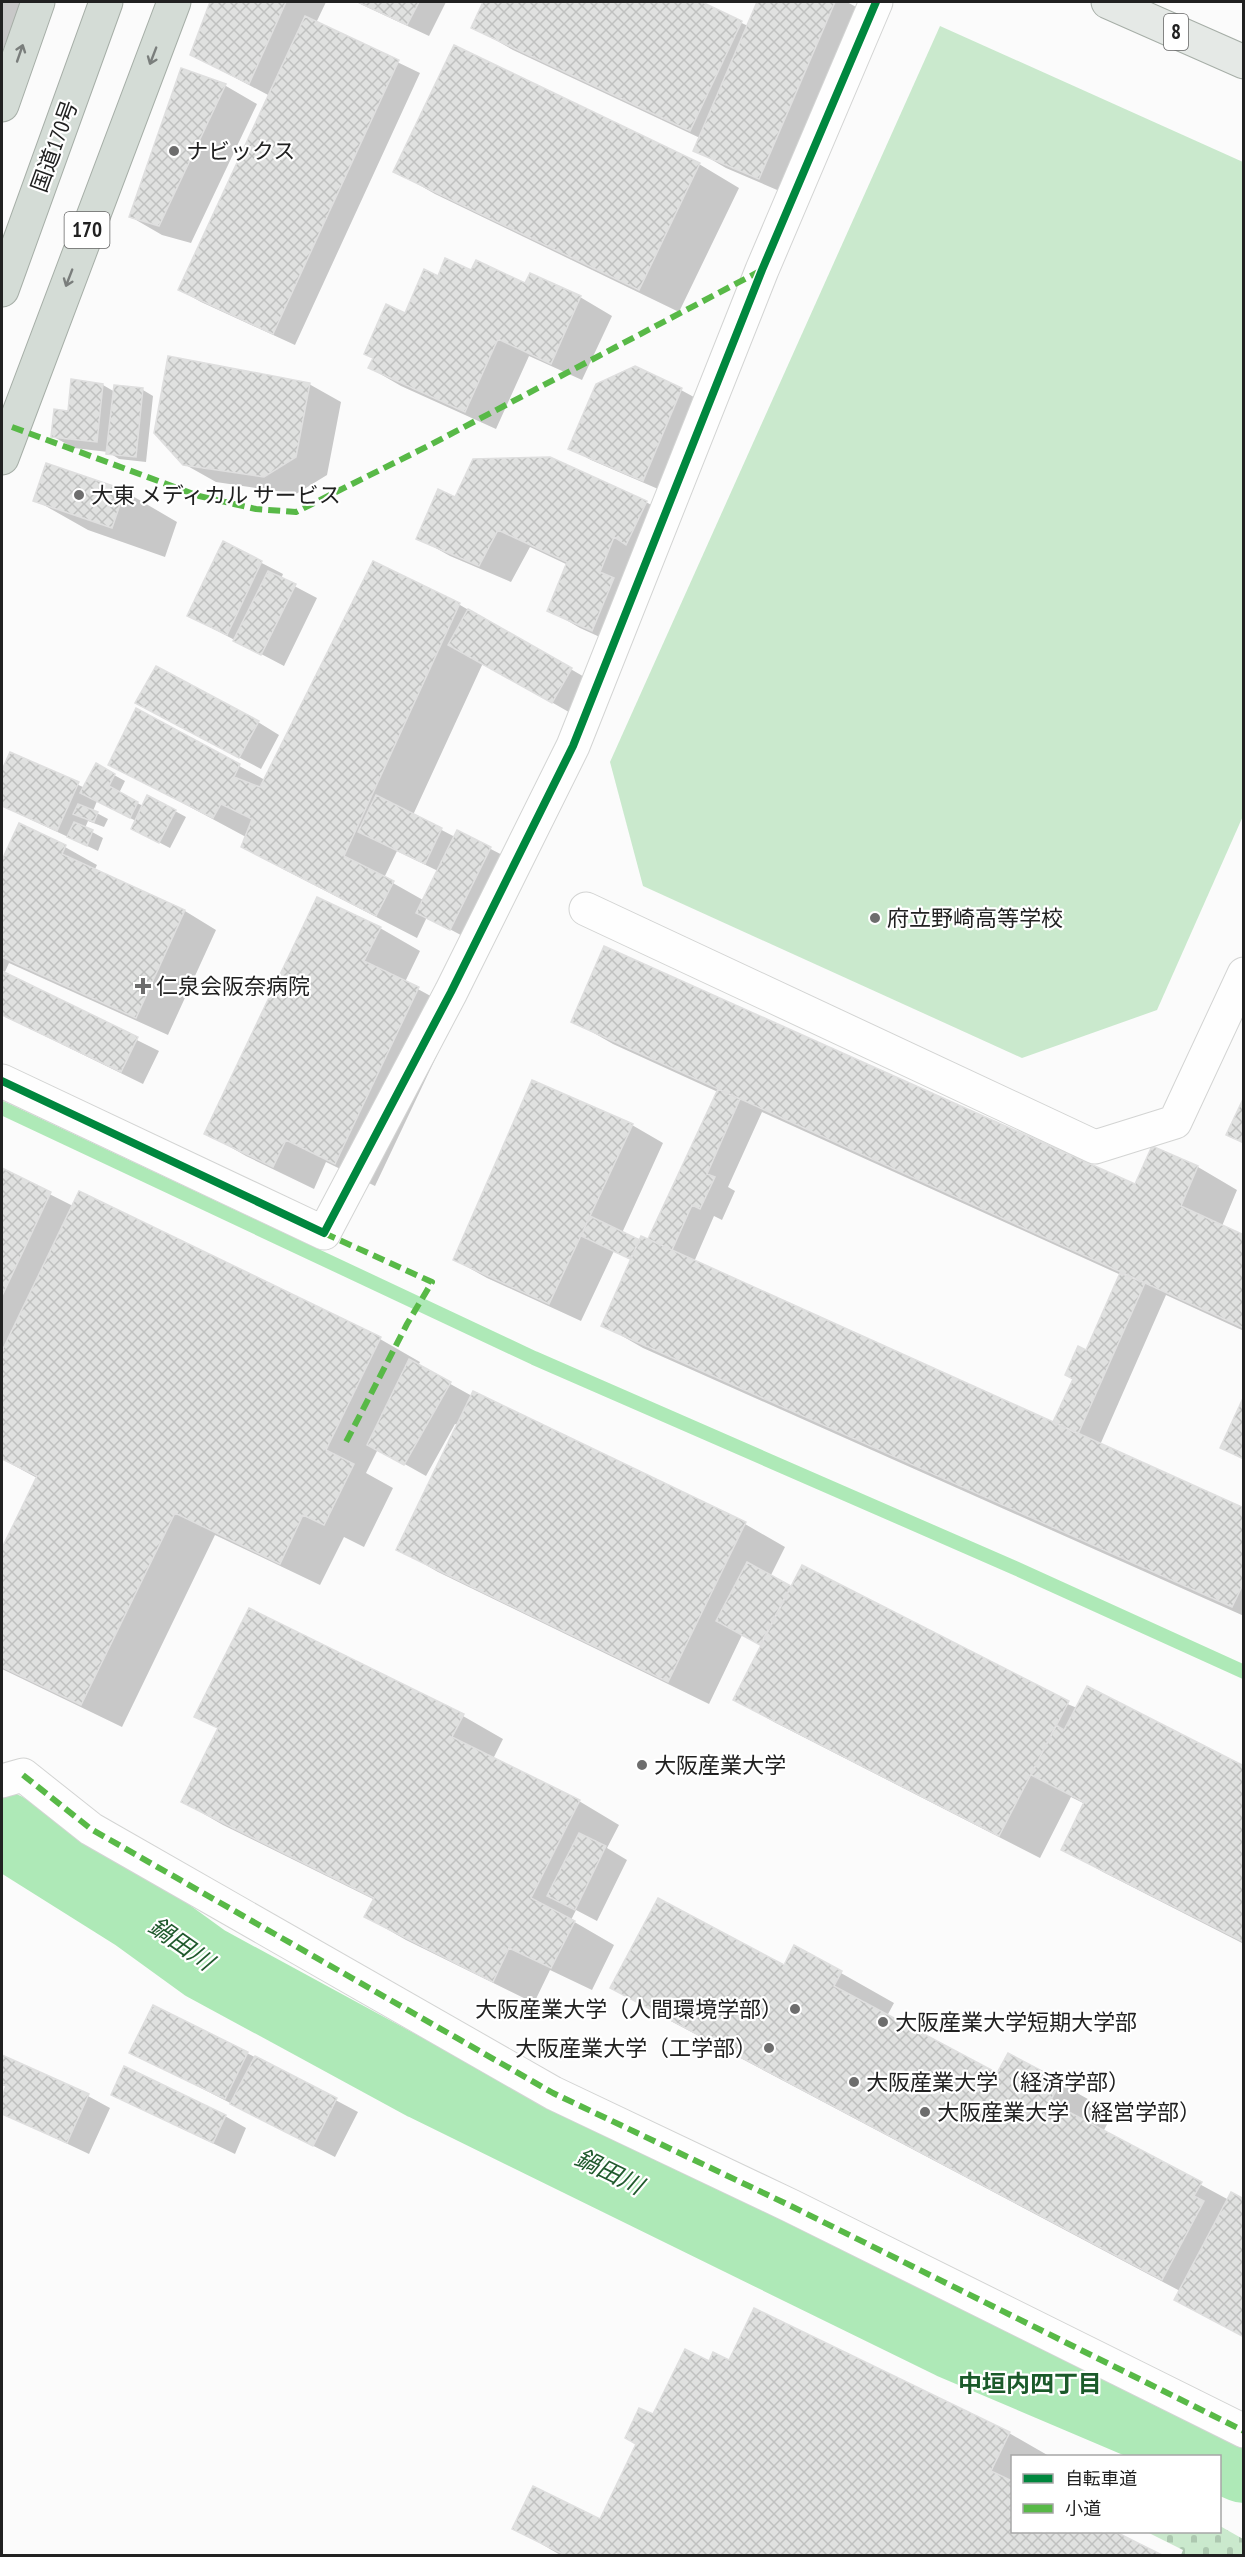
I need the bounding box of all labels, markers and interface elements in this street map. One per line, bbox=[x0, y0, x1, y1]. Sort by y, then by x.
road number: 8 bbox=[1164, 14, 1188, 50]
one-way arrow bbox=[15, 44, 26, 63]
one-way arrow bbox=[147, 46, 158, 65]
street label: 国道170号 bbox=[24, 96, 84, 196]
place label: ナビックス bbox=[186, 137, 295, 165]
marker: ナビックス bbox=[167, 144, 181, 158]
road number: 170 bbox=[64, 212, 110, 248]
one-way arrow bbox=[63, 268, 74, 287]
place label: 大東 メディカル サービス bbox=[91, 481, 341, 509]
marker: 大東 メディカル サービス bbox=[72, 488, 86, 502]
place label: 府立野崎高等学校 bbox=[887, 904, 1063, 932]
marker: 府立野崎高等学校 bbox=[868, 911, 882, 925]
place label: 仁泉会阪奈病院 bbox=[156, 972, 310, 1000]
marker: 仁泉会阪奈病院 bbox=[134, 977, 152, 995]
place label: 大阪産業大学 bbox=[654, 1751, 786, 1779]
marker: 大阪産業大学 bbox=[635, 1758, 649, 1772]
water label: 鍋田川 bbox=[143, 1910, 222, 1979]
place label: 大阪産業大学（人間環境学部） bbox=[475, 1995, 783, 2023]
marker: 大阪産業大学（人間環境学部） bbox=[788, 2002, 802, 2016]
place label: 大阪産業大学短期大学部 bbox=[895, 2008, 1137, 2036]
marker: 大阪産業大学短期大学部 bbox=[876, 2015, 890, 2029]
place label: 大阪産業大学（工学部） bbox=[515, 2034, 757, 2062]
marker: 大阪産業大学（工学部） bbox=[762, 2041, 776, 2055]
place label: 大阪産業大学（経済学部） bbox=[866, 2068, 1130, 2096]
marker: 大阪産業大学（経済学部） bbox=[847, 2075, 861, 2089]
place label: 大阪産業大学（経営学部） bbox=[937, 2098, 1201, 2126]
marker: 大阪産業大学（経営学部） bbox=[918, 2105, 932, 2119]
water label: 鍋田川 bbox=[570, 2142, 651, 2203]
district label: 中垣内四丁目 bbox=[958, 2368, 1102, 2399]
legend bbox=[1011, 2455, 1221, 2533]
text: 自転車道 bbox=[1065, 2467, 1137, 2490]
text: 小道 bbox=[1065, 2497, 1101, 2520]

